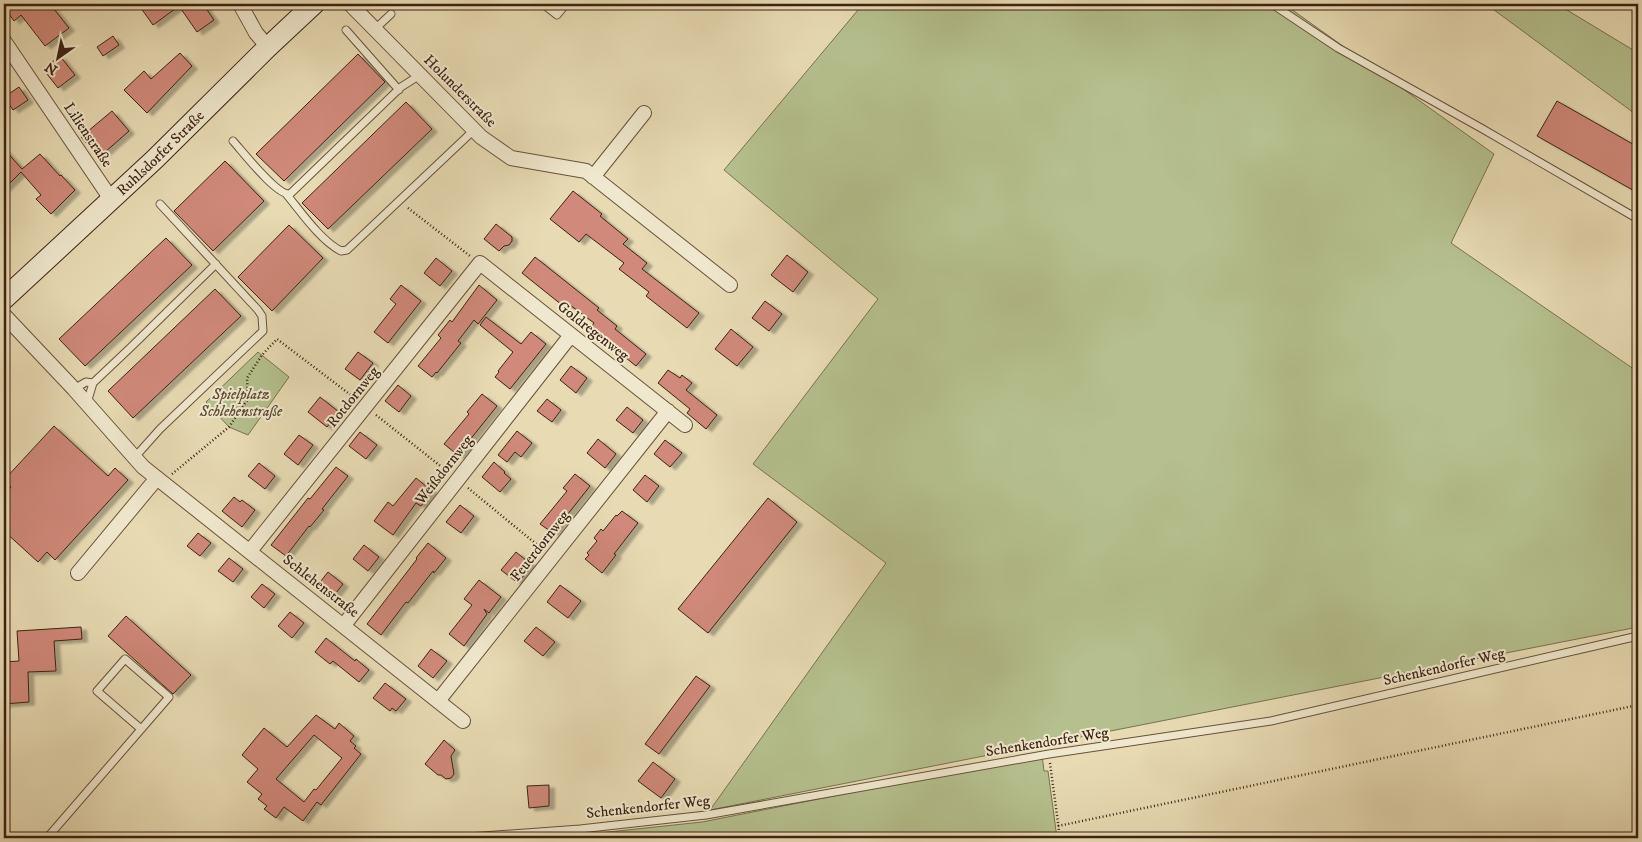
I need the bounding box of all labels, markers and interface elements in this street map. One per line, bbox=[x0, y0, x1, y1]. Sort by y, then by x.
north arrow bbox=[32, 32, 82, 82]
street label: Holunderstraße bbox=[420, 51, 500, 131]
text: N bbox=[41, 57, 61, 79]
street label: Lilienstraße bbox=[59, 99, 117, 171]
street label: Ruhlsdorfer Straße bbox=[112, 106, 208, 199]
street label: Goldregenweg bbox=[553, 297, 633, 365]
street label: Rotdornweg bbox=[323, 362, 384, 431]
park label: Spielplatz Schlehenstraße bbox=[199, 385, 283, 421]
street label: Weißdornweg bbox=[410, 431, 478, 509]
street label: Feuerdornweg bbox=[506, 506, 574, 585]
street label: Schlehenstraße bbox=[279, 550, 363, 622]
street label: Schenkendorfer Weg bbox=[1381, 644, 1507, 690]
street label: Schenkendorfer Weg bbox=[984, 723, 1110, 761]
street label: Schenkendorfer Weg bbox=[585, 791, 711, 823]

